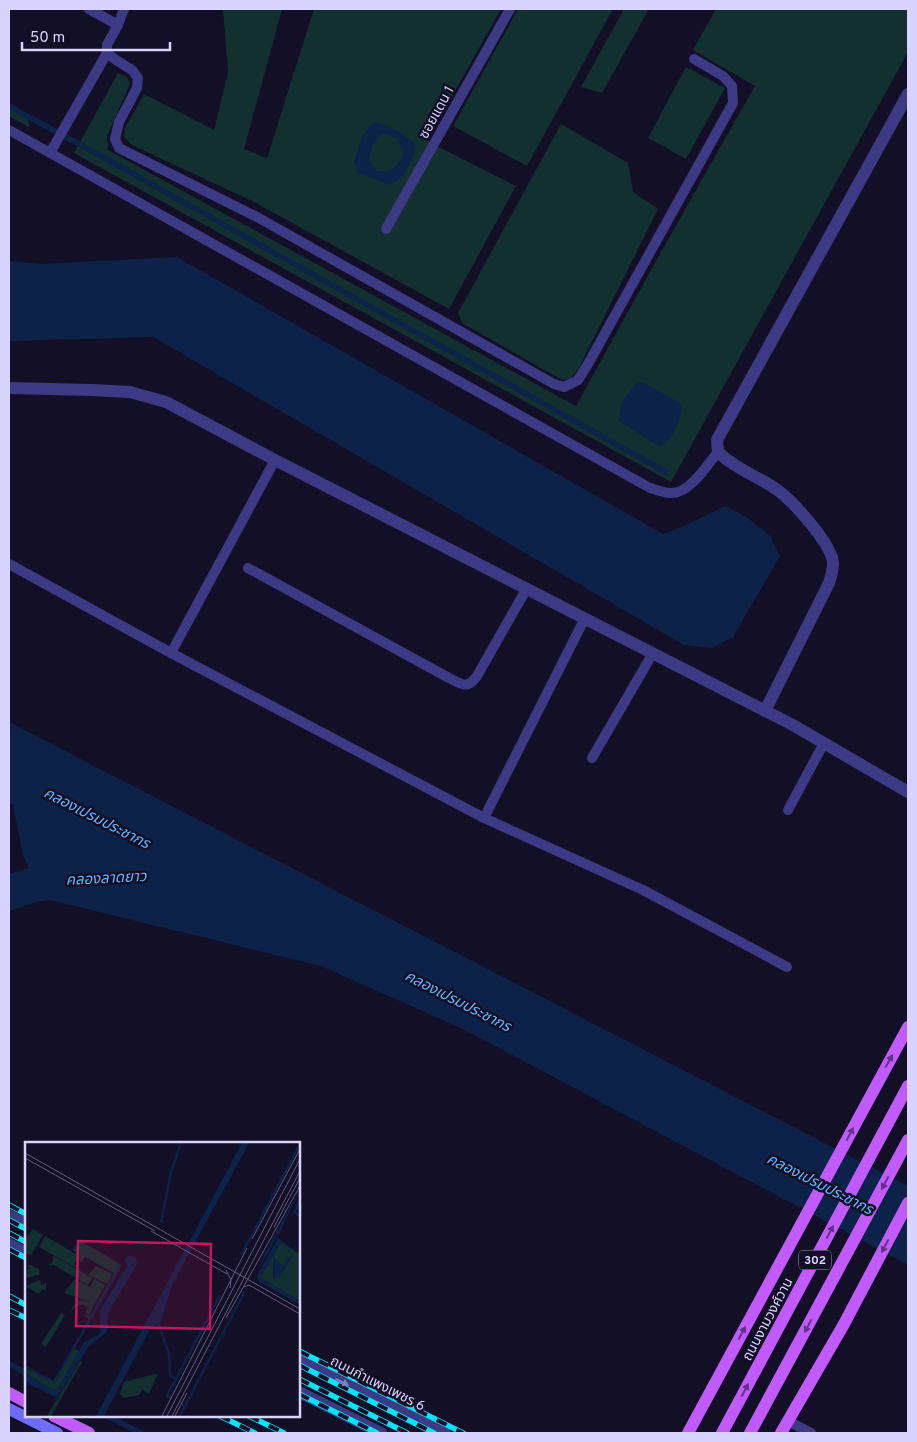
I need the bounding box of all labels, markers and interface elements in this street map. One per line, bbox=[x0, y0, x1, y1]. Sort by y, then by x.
scale bar bbox=[22, 20, 170, 52]
text: 50 m bbox=[30, 29, 65, 48]
street label: ซอยแดน 1 bbox=[416, 83, 459, 142]
water label: คลองเปรมประชากร bbox=[40, 784, 154, 855]
water label: คลองลาดยาว bbox=[65, 868, 147, 891]
water label: คลองเปรมประชากร bbox=[401, 967, 515, 1038]
one-way arrow bbox=[885, 1054, 894, 1067]
one-way arrow bbox=[845, 1127, 854, 1140]
inset map bbox=[25, 1142, 300, 1417]
water label: คลองเปรมประชากร bbox=[763, 1150, 877, 1221]
one-way arrow bbox=[881, 1176, 889, 1190]
one-way arrow bbox=[826, 1225, 835, 1238]
one-way arrow bbox=[881, 1239, 890, 1252]
road number: 302 bbox=[799, 1250, 831, 1270]
street label: ถนนงามวงศ์วาน bbox=[739, 1275, 797, 1364]
one-way arrow bbox=[804, 1319, 812, 1333]
one-way arrow bbox=[737, 1327, 746, 1340]
street label: ถนนกำแพงเพชร 6 bbox=[327, 1353, 428, 1416]
one-way arrow bbox=[335, 1378, 350, 1386]
one-way arrow bbox=[741, 1384, 750, 1397]

